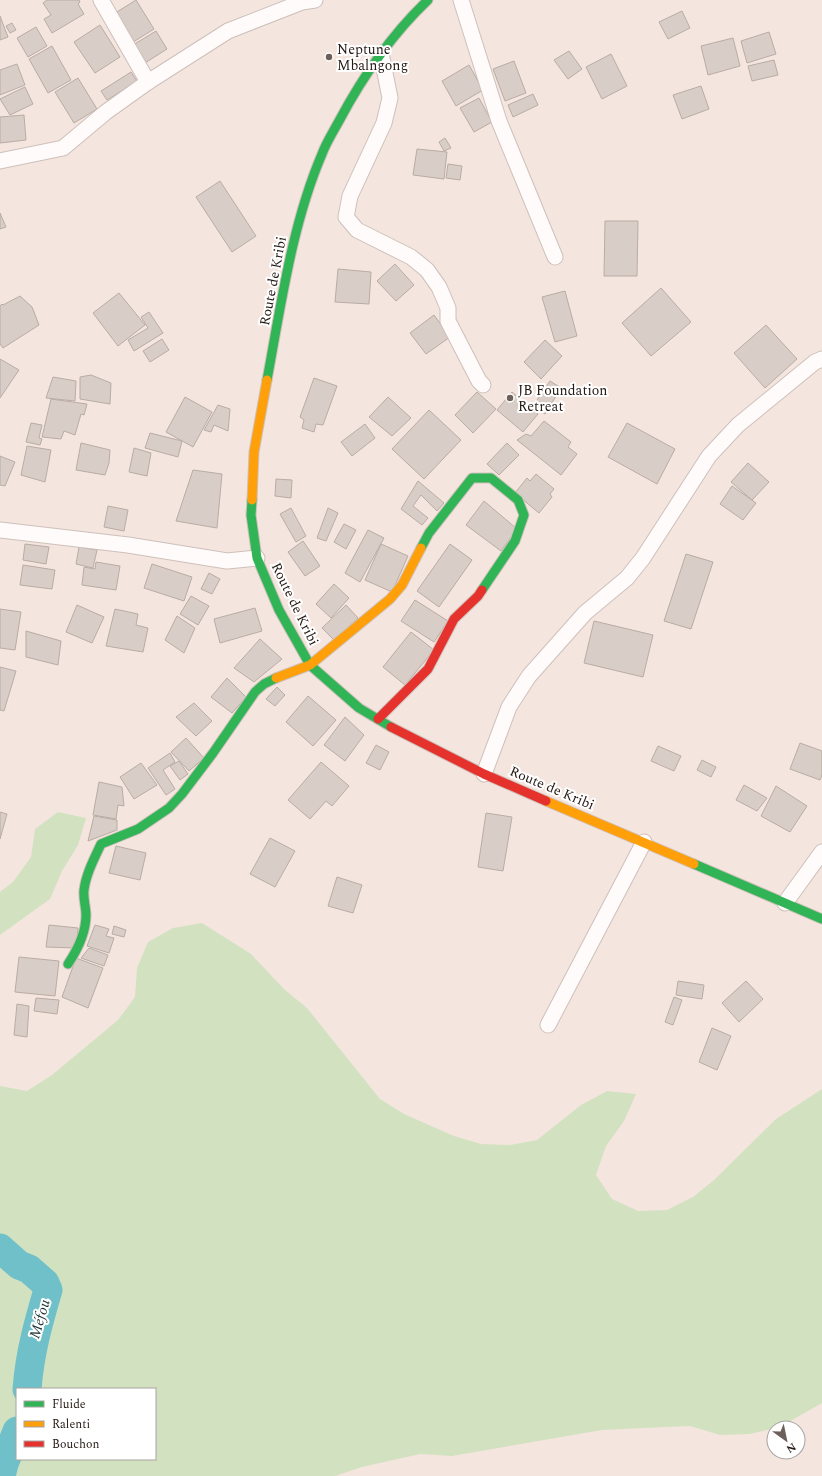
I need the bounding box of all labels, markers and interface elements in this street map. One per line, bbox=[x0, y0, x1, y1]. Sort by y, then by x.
place label: Neptune Mbalngong bbox=[337, 39, 408, 76]
marker: Neptune Mbalngong bbox=[324, 52, 334, 62]
street label: Route de Kribi bbox=[254, 235, 292, 327]
place label: JB Foundation Retreat bbox=[518, 380, 608, 417]
marker: JB Foundation Retreat bbox=[505, 393, 515, 403]
street label: Route de Kribi bbox=[266, 559, 324, 649]
street label: Route de Kribi bbox=[506, 761, 598, 815]
water label: Méfou bbox=[23, 1296, 57, 1341]
legend bbox=[16, 1388, 156, 1460]
text: Fluide bbox=[52, 1395, 86, 1414]
text: Ralenti bbox=[52, 1415, 90, 1434]
north arrow bbox=[766, 1420, 806, 1460]
text: Bouchon bbox=[52, 1435, 99, 1454]
text: N bbox=[783, 1438, 800, 1458]

